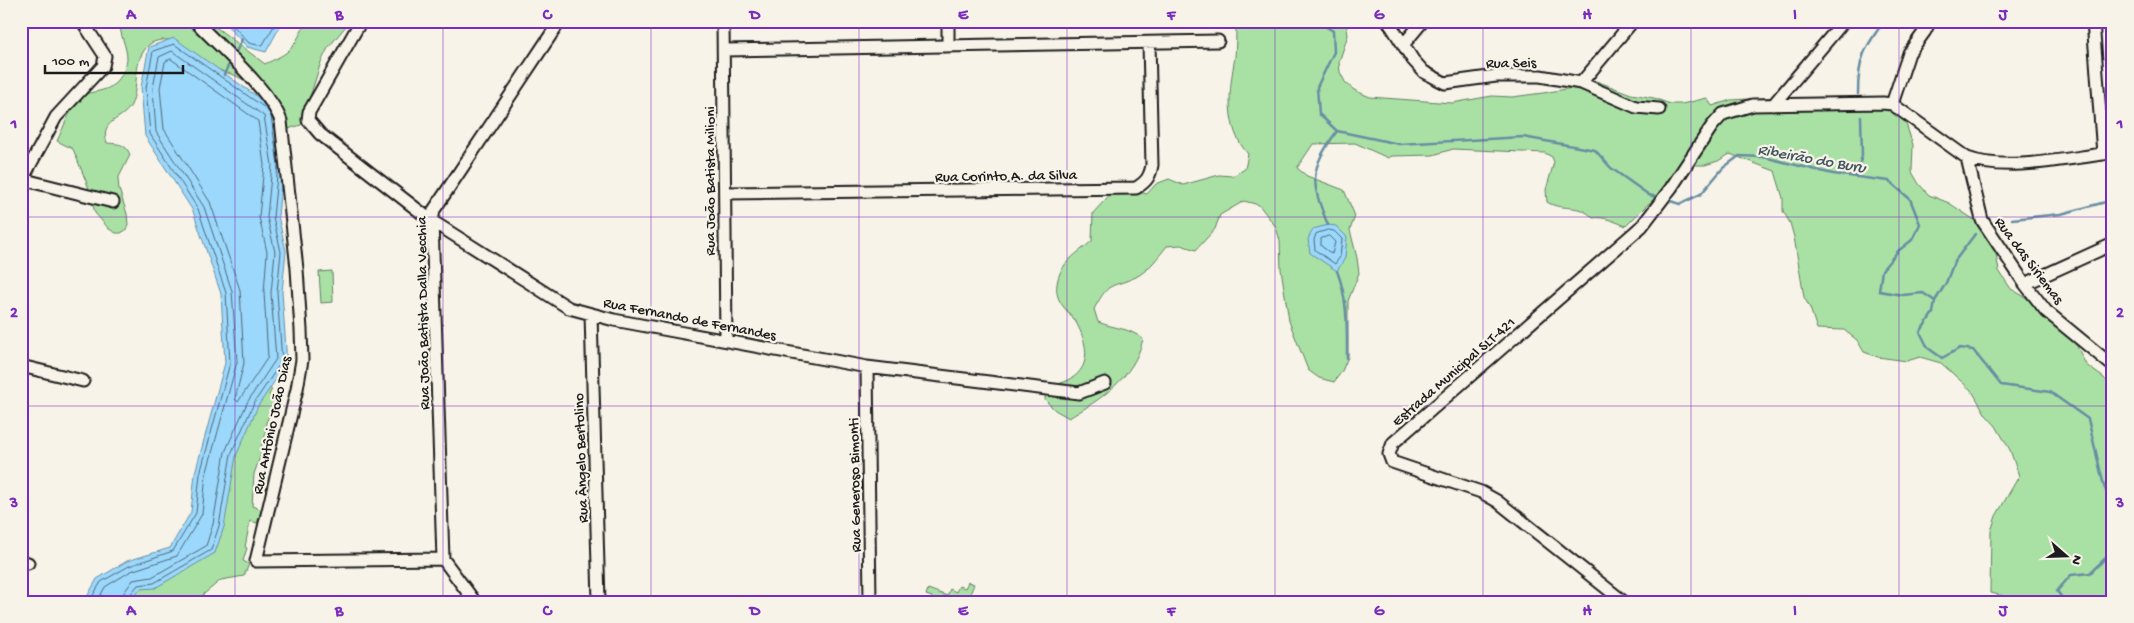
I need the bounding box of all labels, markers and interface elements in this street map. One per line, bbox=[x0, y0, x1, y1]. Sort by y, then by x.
text: A bbox=[125, 7, 137, 26]
text: B bbox=[334, 7, 344, 26]
text: C bbox=[542, 7, 553, 26]
text: D bbox=[748, 7, 761, 26]
text: E bbox=[958, 7, 969, 26]
text: F bbox=[1166, 7, 1177, 26]
text: G bbox=[1374, 7, 1385, 26]
text: H bbox=[1582, 7, 1592, 26]
text: I bbox=[1793, 7, 1797, 26]
text: J bbox=[1998, 7, 2009, 26]
scale bar bbox=[45, 42, 182, 74]
text: 100 m bbox=[51, 53, 90, 71]
street label: Rua Seis bbox=[1486, 55, 1537, 73]
street label: Rua João Batista Milioni bbox=[702, 106, 720, 256]
text: 1 bbox=[10, 116, 17, 135]
text: 1 bbox=[2116, 116, 2123, 135]
water label: Ribeirão do Buru bbox=[1756, 142, 1868, 180]
street label: Rua Corinto A. da Silva bbox=[935, 167, 1078, 187]
street label: Rua das Siriemas bbox=[1990, 214, 2067, 309]
street label: Rua João Batista Dalla Vecchia bbox=[413, 215, 435, 410]
street label: Rua Fernando de Fernandes bbox=[602, 294, 778, 346]
text: 2 bbox=[10, 305, 18, 324]
text: 2 bbox=[2116, 305, 2124, 324]
street label: Estrada Municipal SLT-421 bbox=[1389, 314, 1520, 431]
street label: Rua Antônio João Dias bbox=[250, 354, 296, 496]
street label: Rua Ângelo Bertolino bbox=[571, 393, 593, 523]
street label: Rua Generoso Bimonti bbox=[846, 417, 866, 552]
text: 3 bbox=[9, 495, 18, 514]
text: 3 bbox=[2115, 495, 2124, 514]
north arrow bbox=[2042, 530, 2092, 580]
text: N bbox=[2066, 552, 2085, 567]
text: A bbox=[125, 603, 137, 622]
text: B bbox=[334, 603, 344, 622]
text: C bbox=[542, 603, 553, 622]
text: D bbox=[748, 603, 761, 622]
text: E bbox=[958, 603, 969, 622]
text: F bbox=[1166, 603, 1177, 622]
text: G bbox=[1374, 603, 1385, 622]
text: H bbox=[1582, 603, 1592, 622]
text: I bbox=[1793, 603, 1797, 622]
text: J bbox=[1998, 603, 2009, 622]

